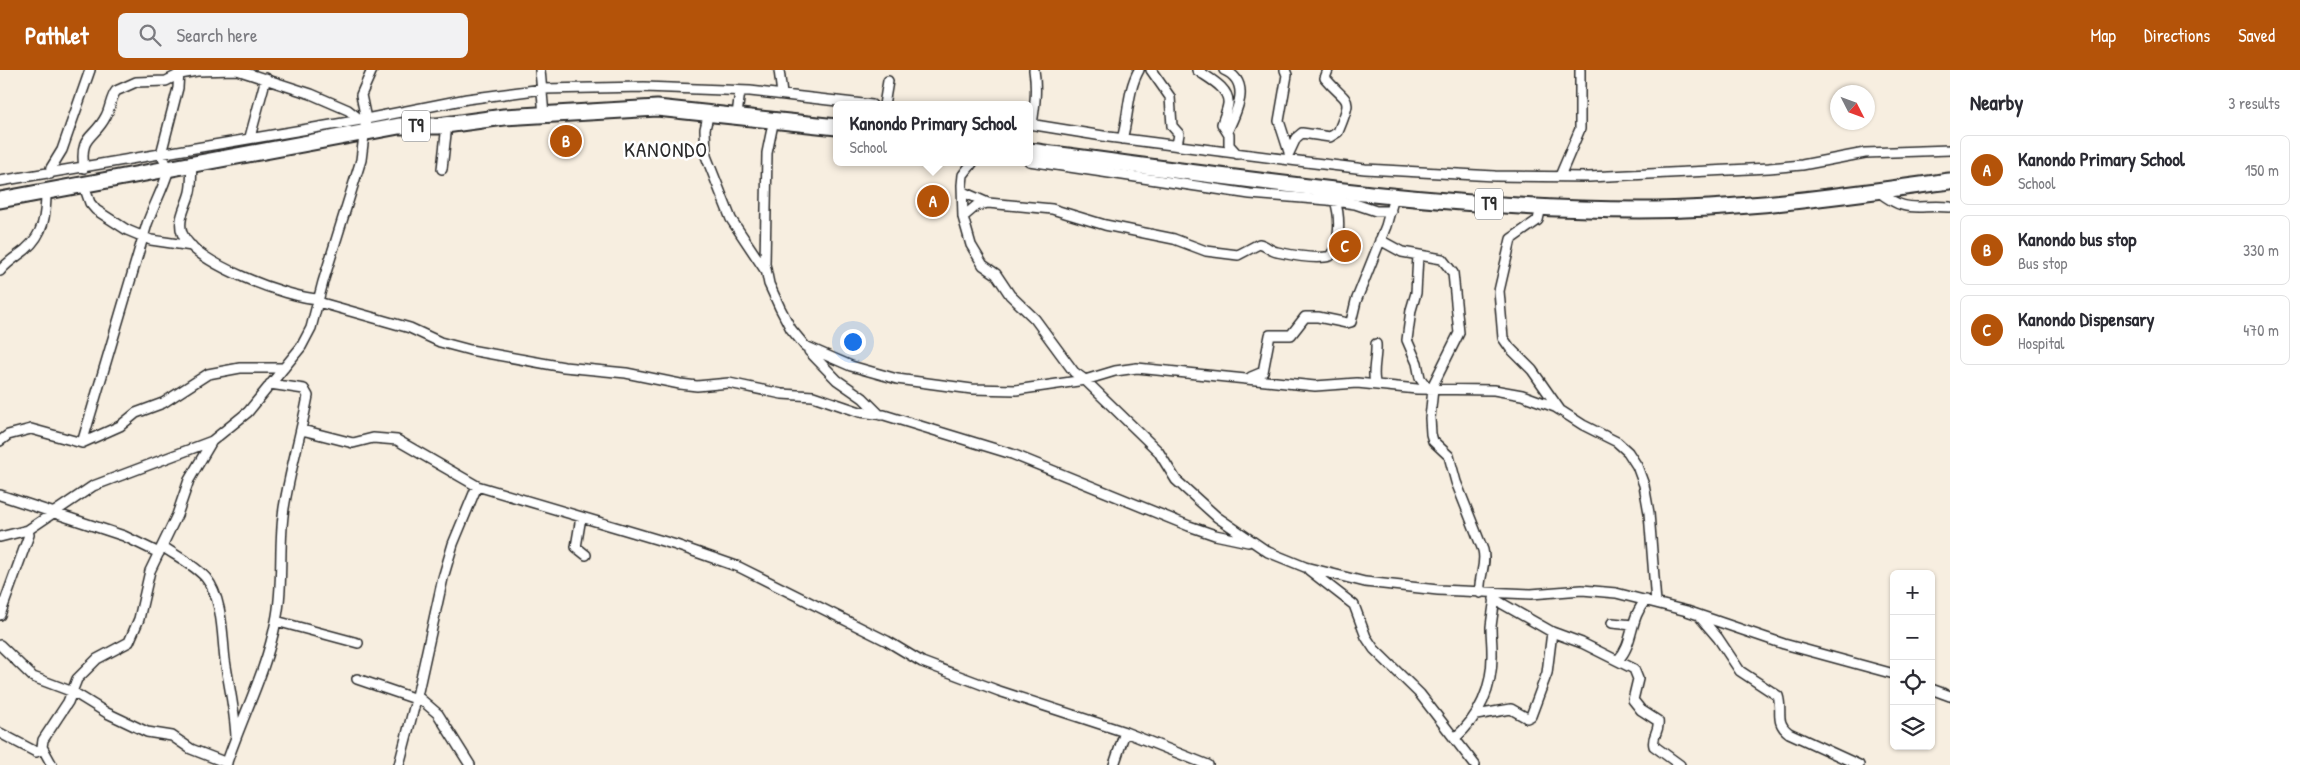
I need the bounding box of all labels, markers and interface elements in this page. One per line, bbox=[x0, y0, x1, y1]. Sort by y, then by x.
search box bbox=[118, 13, 468, 58]
text: Pathlet bbox=[25, 19, 88, 51]
icon: search bbox=[136, 21, 164, 49]
text: Search here bbox=[176, 22, 258, 48]
text: Map bbox=[2091, 23, 2116, 48]
text: Directions bbox=[2144, 23, 2210, 48]
text: Saved bbox=[2238, 23, 2275, 48]
north arrow bbox=[1830, 85, 1875, 130]
text: Nearby bbox=[1970, 88, 2023, 117]
text: 3 results bbox=[2228, 92, 2280, 114]
popup bbox=[833, 101, 1033, 166]
road number: T9 bbox=[402, 110, 430, 142]
text: Kanondo Primary School bbox=[850, 110, 1016, 136]
pin: B bbox=[550, 122, 582, 160]
district label: KANONDO bbox=[624, 135, 708, 164]
text: School bbox=[850, 136, 887, 158]
text: Kanondo Primary School bbox=[2018, 146, 2185, 172]
text: A bbox=[1983, 159, 1991, 181]
text: 150 m bbox=[2245, 159, 2279, 181]
text: School bbox=[2018, 172, 2055, 194]
pin: A bbox=[917, 182, 949, 220]
road number: T9 bbox=[1475, 188, 1503, 220]
text: Kanondo bus stop bbox=[2018, 226, 2136, 252]
pin: C bbox=[1329, 227, 1361, 265]
text: B bbox=[1983, 239, 1991, 261]
text: 330 m bbox=[2243, 239, 2279, 261]
text: Bus stop bbox=[2018, 252, 2067, 274]
text: Kanondo Dispensary bbox=[2018, 306, 2155, 332]
text: C bbox=[1983, 319, 1991, 341]
text: 470 m bbox=[2243, 319, 2279, 341]
your location bbox=[840, 329, 866, 355]
text: Hospital bbox=[2018, 332, 2065, 354]
map controls bbox=[1890, 570, 1935, 750]
button: + bbox=[1890, 570, 1935, 615]
button: − bbox=[1890, 615, 1935, 660]
button: locate bbox=[1890, 660, 1935, 705]
button: layers bbox=[1890, 705, 1935, 750]

